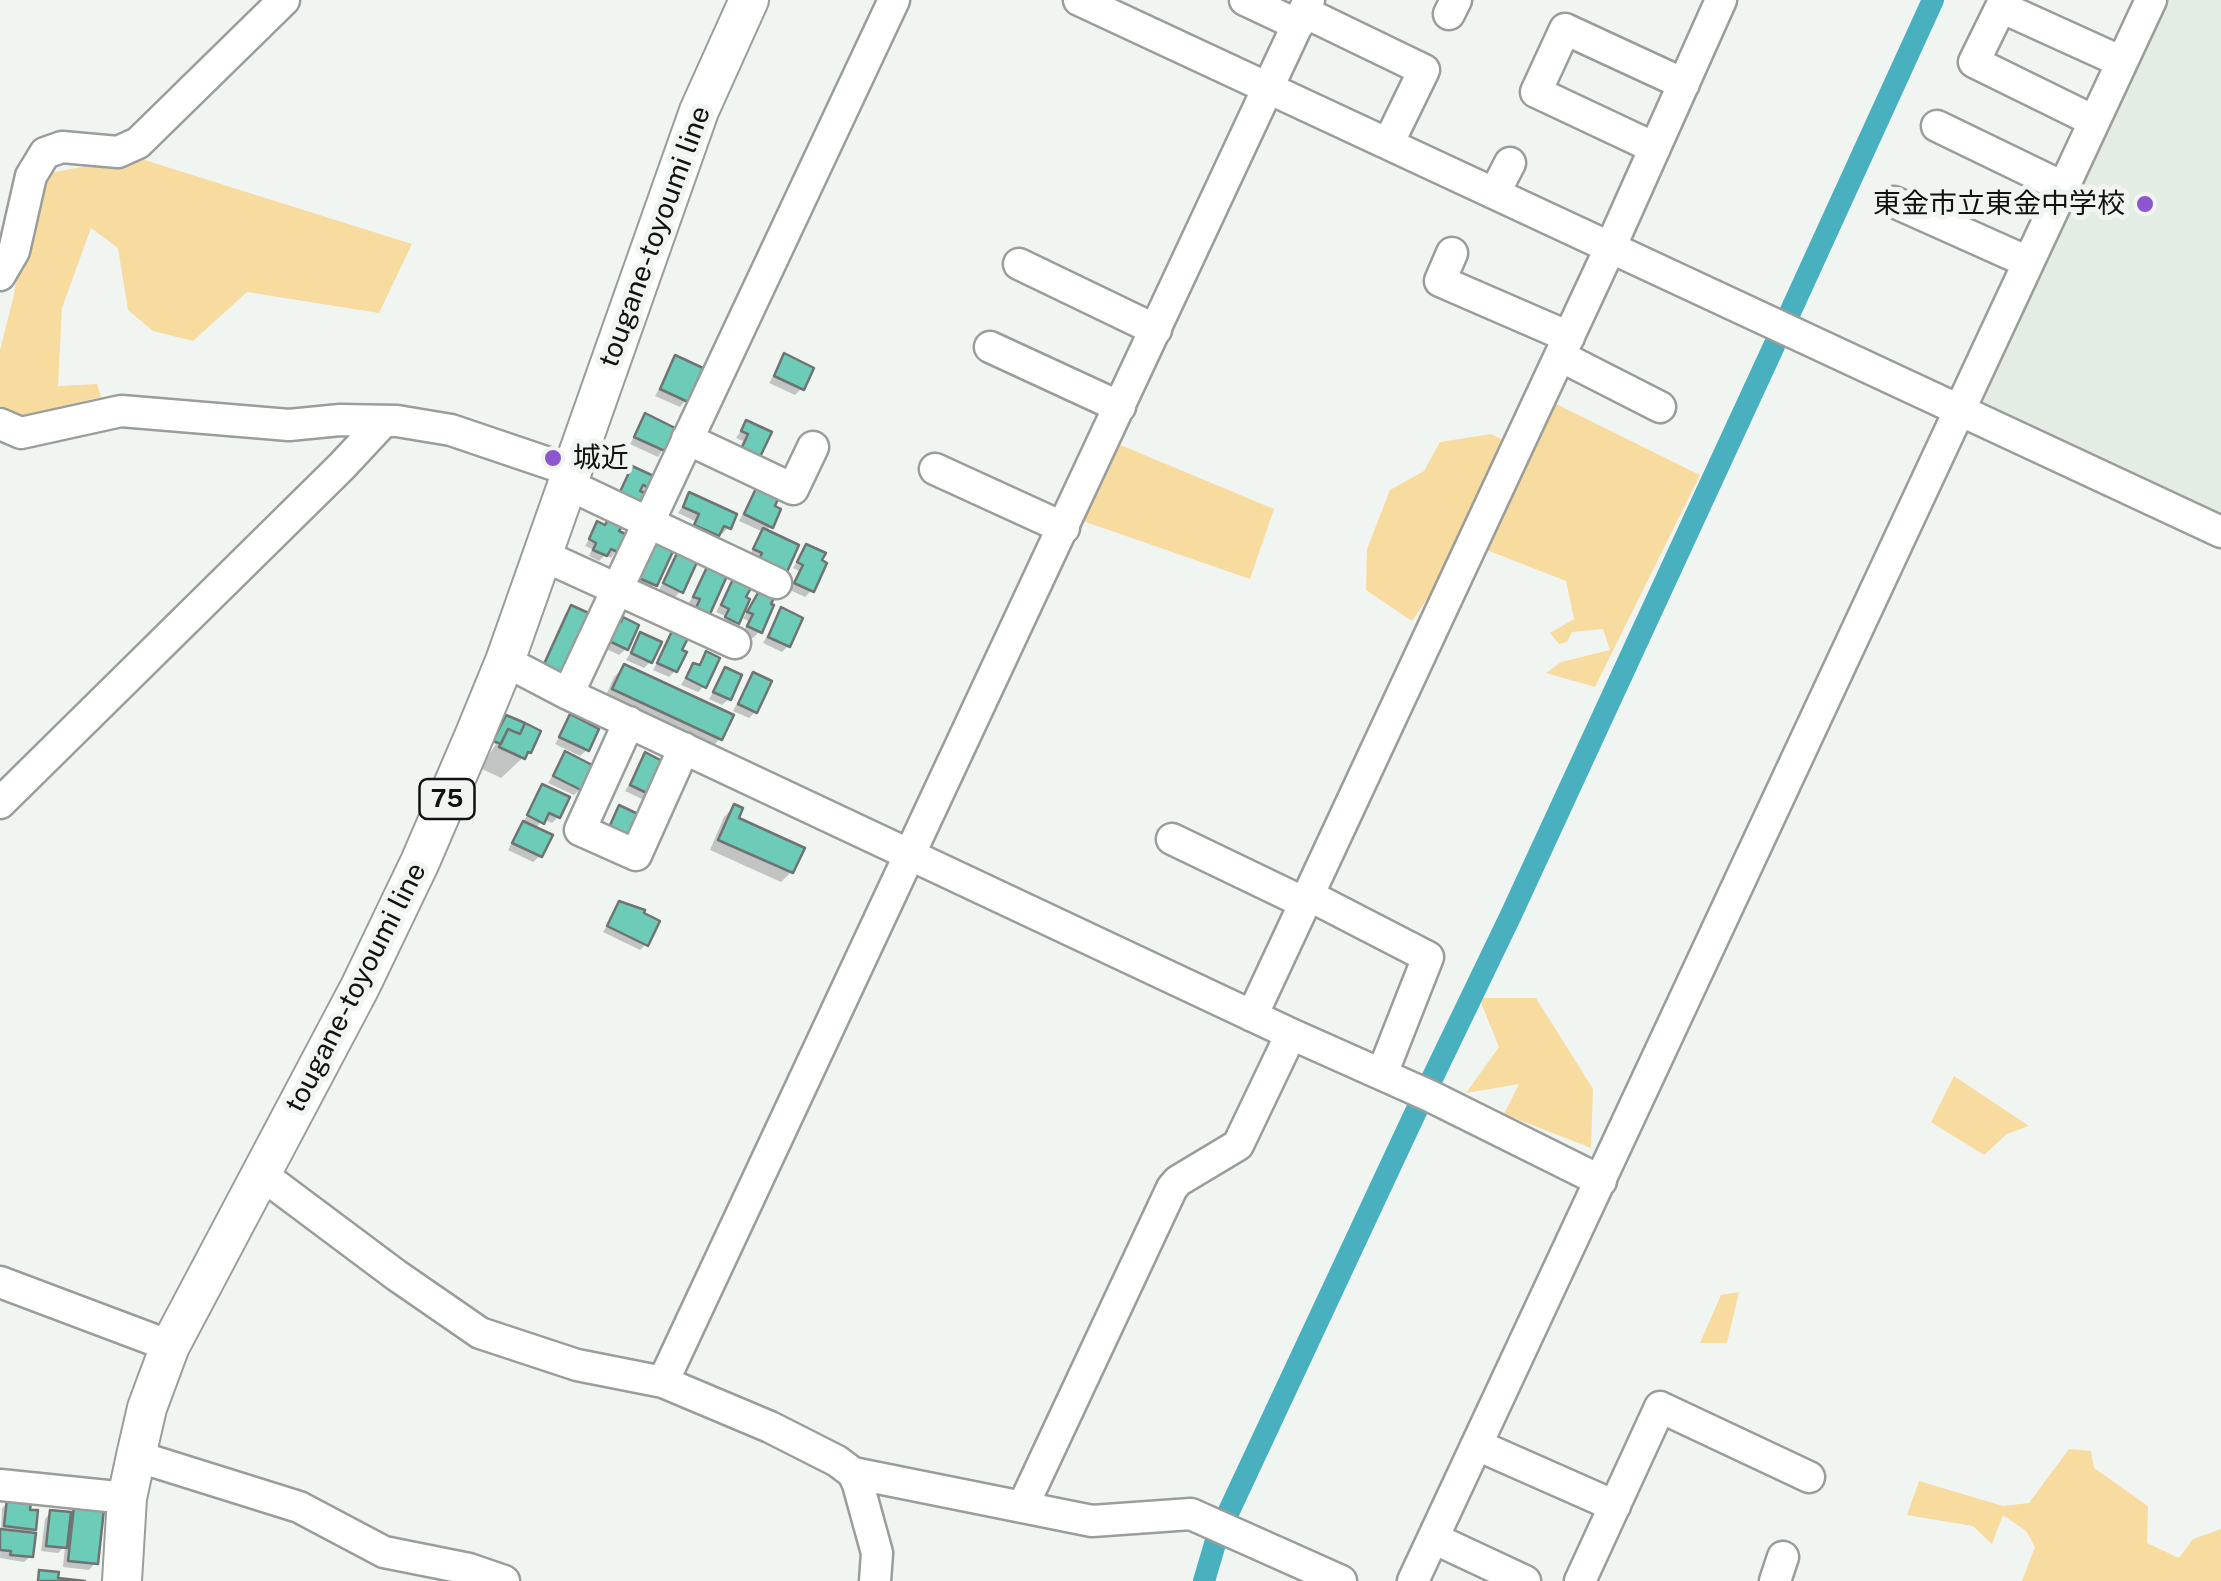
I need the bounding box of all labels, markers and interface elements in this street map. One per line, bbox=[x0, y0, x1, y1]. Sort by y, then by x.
street label: tougane-toyoumi line bbox=[592, 102, 718, 372]
place label: 東金市立東金中学校 bbox=[1873, 187, 2125, 221]
marker: 東金市立東金中学校 bbox=[2134, 193, 2156, 215]
place label: 城近 bbox=[573, 441, 629, 475]
marker: 城近 bbox=[542, 447, 564, 469]
road number: 75 bbox=[420, 779, 474, 819]
street label: tougane-toyoumi line bbox=[278, 857, 434, 1119]

